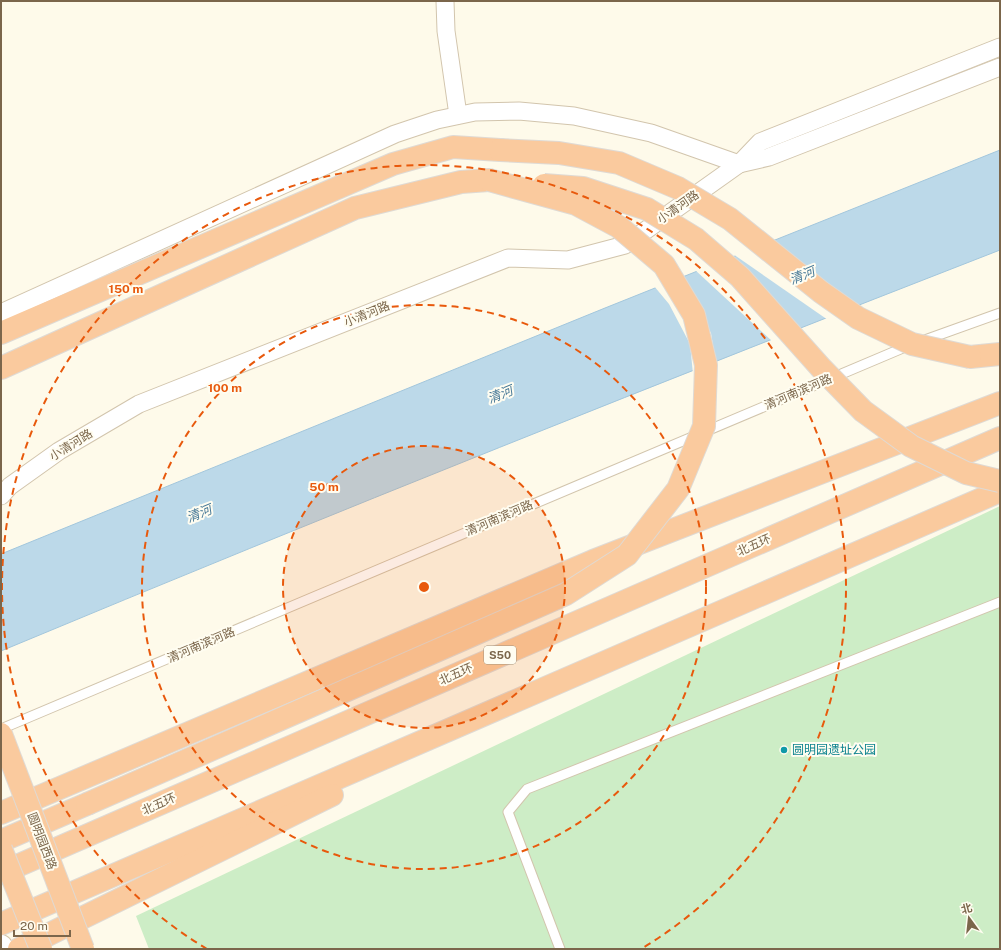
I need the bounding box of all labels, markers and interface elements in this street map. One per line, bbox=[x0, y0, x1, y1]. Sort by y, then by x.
street label: 小清河路 bbox=[654, 187, 702, 227]
water label: 清河 bbox=[787, 263, 820, 287]
text: 150 m bbox=[109, 282, 143, 296]
street label: 小清河路 bbox=[342, 299, 392, 329]
street label: 清河南滨河路 bbox=[762, 371, 834, 413]
text: 100 m bbox=[208, 381, 242, 395]
water label: 清河 bbox=[485, 382, 518, 406]
street label: 小清河路 bbox=[47, 426, 95, 464]
text: 50 m bbox=[309, 480, 339, 494]
street label: 清河南滨河路 bbox=[463, 497, 535, 539]
water label: 清河 bbox=[184, 501, 217, 525]
street label: 北五环 bbox=[735, 531, 773, 559]
centre of rings bbox=[417, 580, 431, 594]
street label: 清河南滨河路 bbox=[165, 624, 237, 666]
road number: S50 bbox=[484, 646, 516, 664]
street label: 北五环 bbox=[437, 660, 475, 688]
place label: 圆明园遗址公园 bbox=[792, 743, 876, 757]
marker: 圆明园遗址公园 bbox=[779, 745, 789, 755]
street label: 北五环 bbox=[140, 790, 178, 818]
street label: 圆明园西路 bbox=[25, 810, 59, 872]
north arrow bbox=[949, 898, 989, 938]
text: 北 bbox=[960, 901, 973, 916]
scale bar bbox=[14, 912, 70, 938]
text: 20 m bbox=[20, 919, 48, 933]

